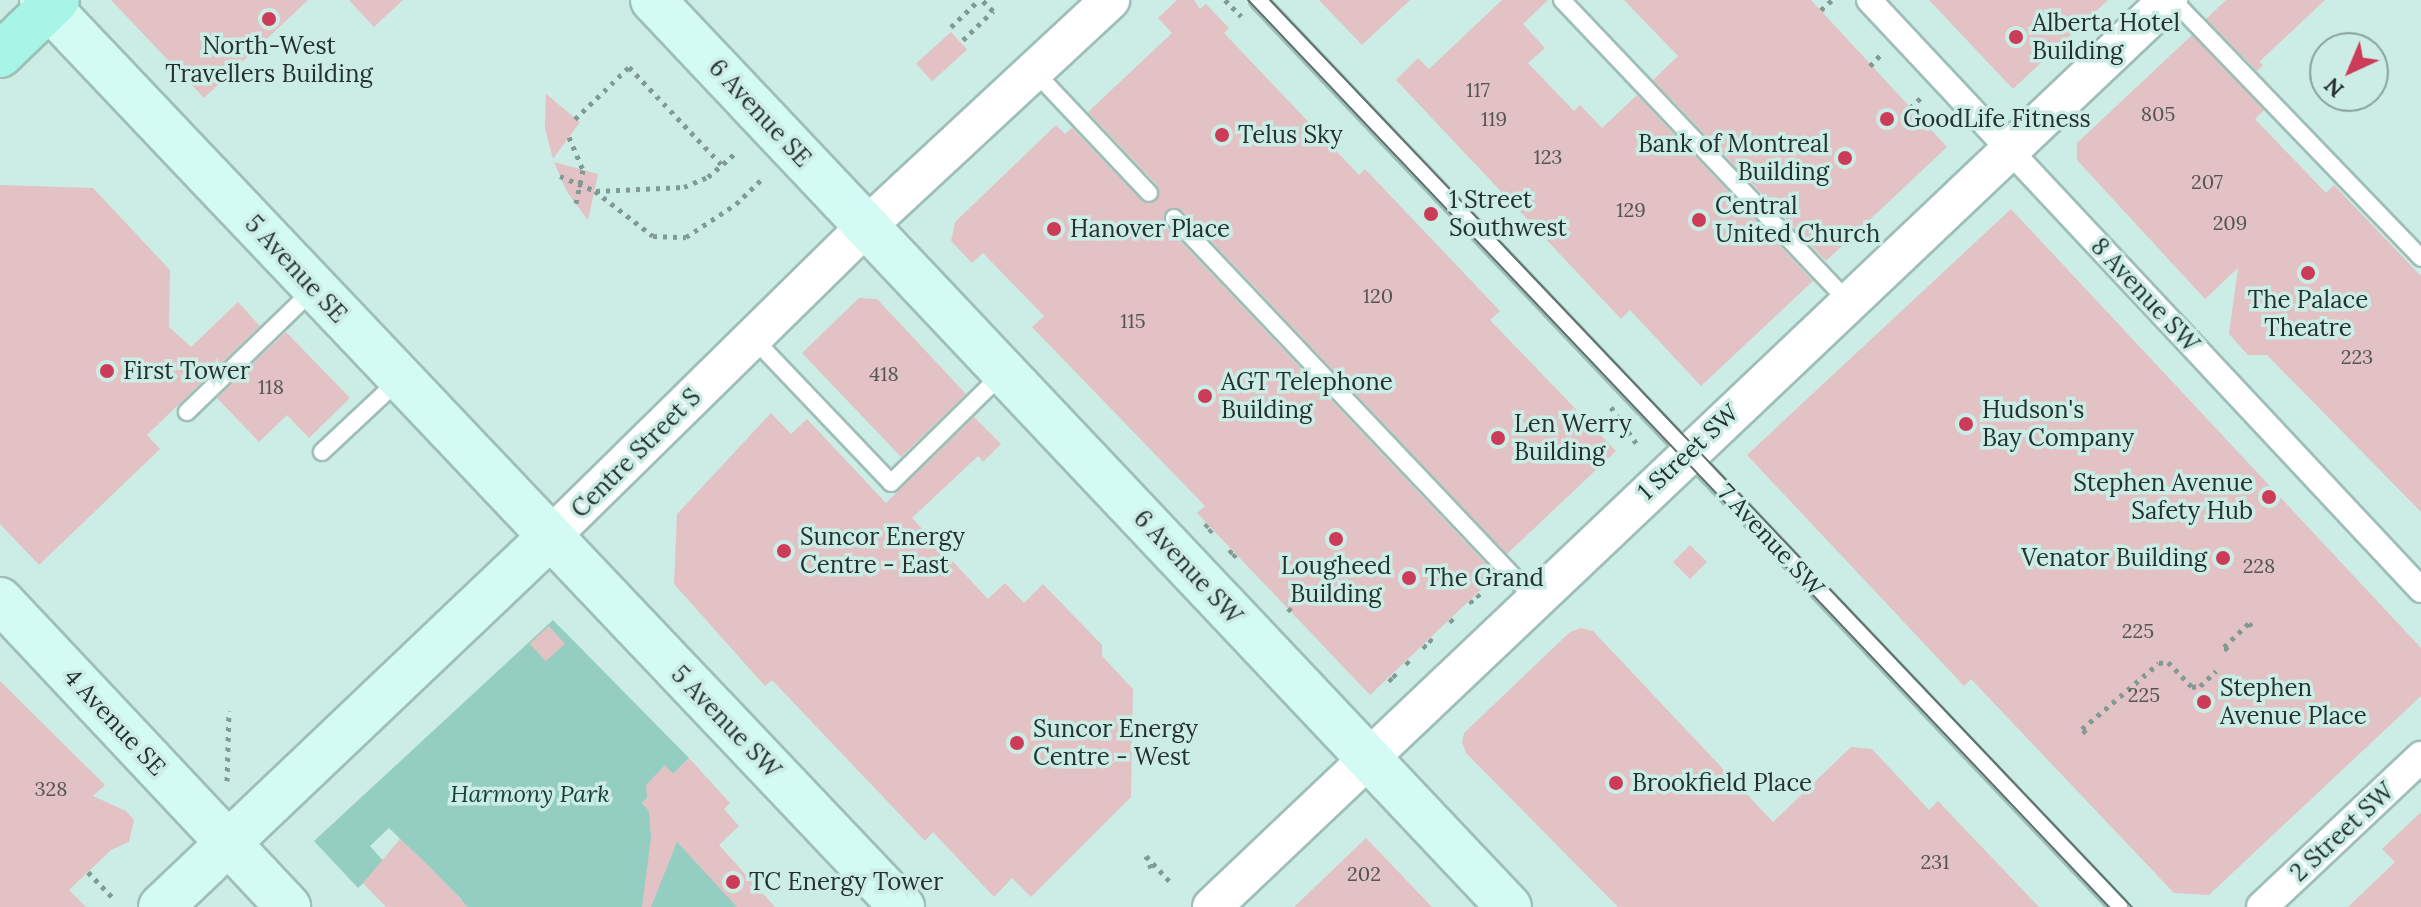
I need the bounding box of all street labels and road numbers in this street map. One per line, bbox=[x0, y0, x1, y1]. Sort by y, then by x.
street label: 6 Avenue SE bbox=[703, 53, 817, 173]
street label: 5 Avenue SE bbox=[239, 210, 353, 328]
street label: 8 Avenue SW bbox=[2085, 232, 2205, 358]
street label: Centre Street S bbox=[565, 382, 707, 524]
street label: 1 Street SW bbox=[1632, 398, 1744, 506]
street label: 7 Avenue SW bbox=[1712, 478, 1830, 602]
street label: 6 Avenue SW bbox=[1128, 504, 1248, 630]
street label: 5 Avenue SW bbox=[665, 660, 787, 784]
street label: 4 Avenue SE bbox=[58, 663, 172, 781]
street label: 2 Street SW bbox=[2284, 777, 2400, 887]

